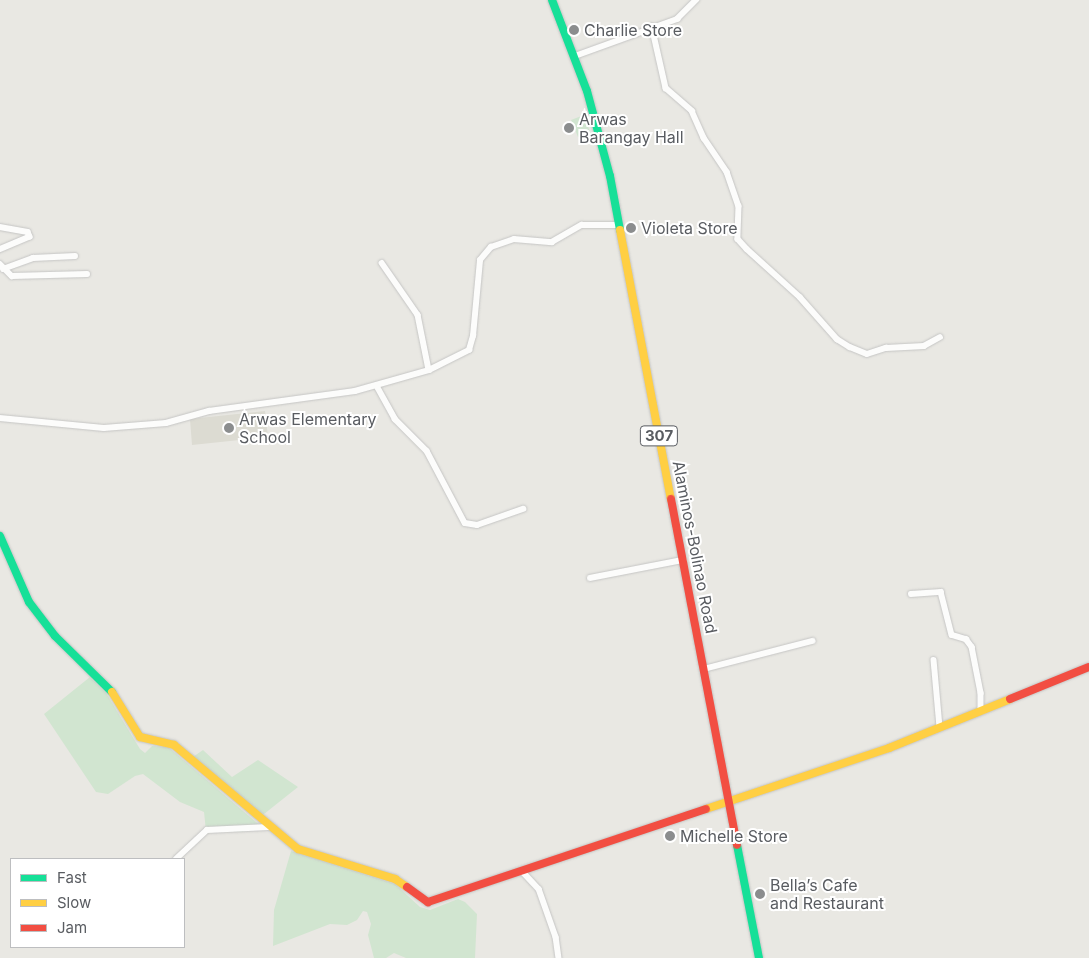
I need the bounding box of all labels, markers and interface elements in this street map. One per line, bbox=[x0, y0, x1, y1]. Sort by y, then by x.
place label: Charlie Store bbox=[584, 20, 682, 40]
marker: Charlie Store bbox=[568, 24, 580, 36]
place label: Arwas Barangay Hall bbox=[579, 109, 684, 147]
marker: Arwas Barangay Hall bbox=[563, 122, 575, 134]
place label: Violeta Store bbox=[641, 218, 738, 238]
marker: Violeta Store bbox=[625, 222, 637, 234]
place label: Arwas Elementary School bbox=[239, 409, 376, 447]
marker: Arwas Elementary School bbox=[223, 422, 235, 434]
road number: 307 bbox=[639, 424, 679, 448]
street label: Alaminos-Bolinao Road bbox=[669, 459, 721, 635]
place label: Michelle Store bbox=[680, 826, 788, 846]
marker: Michelle Store bbox=[664, 830, 676, 842]
legend bbox=[10, 858, 185, 948]
text: Fast bbox=[57, 868, 87, 887]
place label: Bella’s Cafe and Restaurant bbox=[770, 875, 884, 913]
marker: Bella’s Cafe and Restaurant bbox=[754, 888, 766, 900]
text: Slow bbox=[57, 893, 91, 912]
text: Jam bbox=[57, 918, 87, 937]

